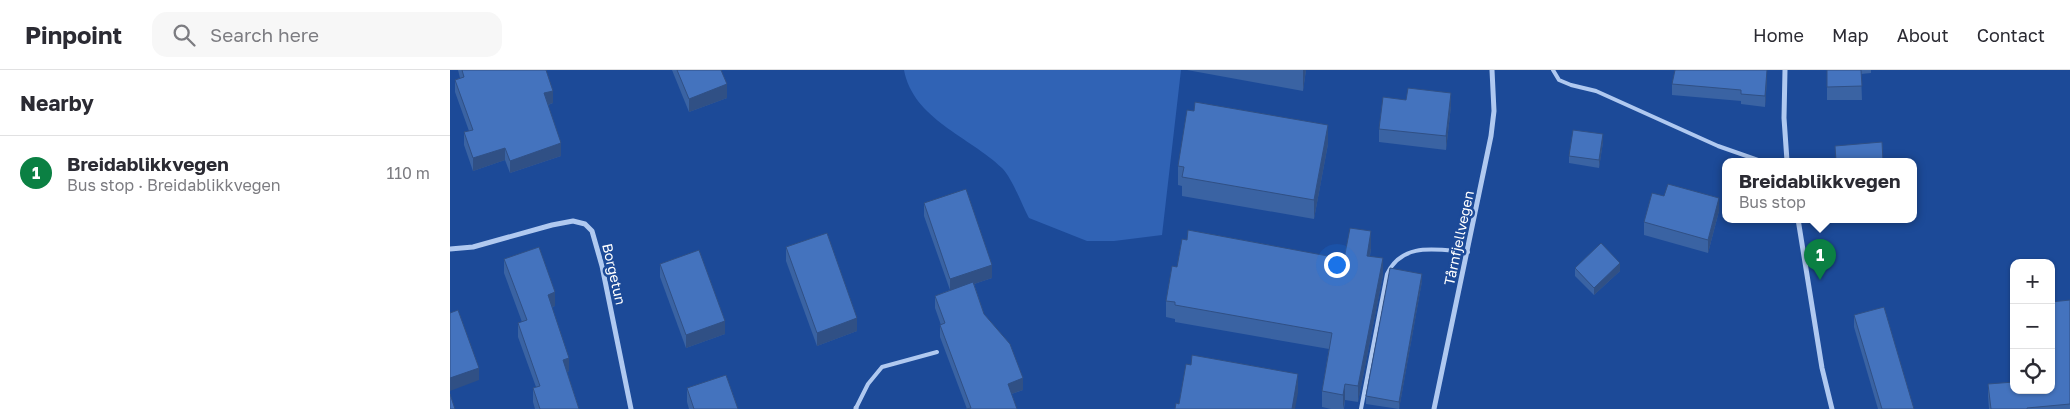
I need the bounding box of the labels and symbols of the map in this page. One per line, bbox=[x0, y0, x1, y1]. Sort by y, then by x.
street label: Tårnfjellvegen bbox=[1440, 189, 1477, 287]
pin: 1 bbox=[1804, 239, 1836, 280]
street label: Borgetun bbox=[599, 242, 630, 306]
your location bbox=[1324, 252, 1350, 278]

